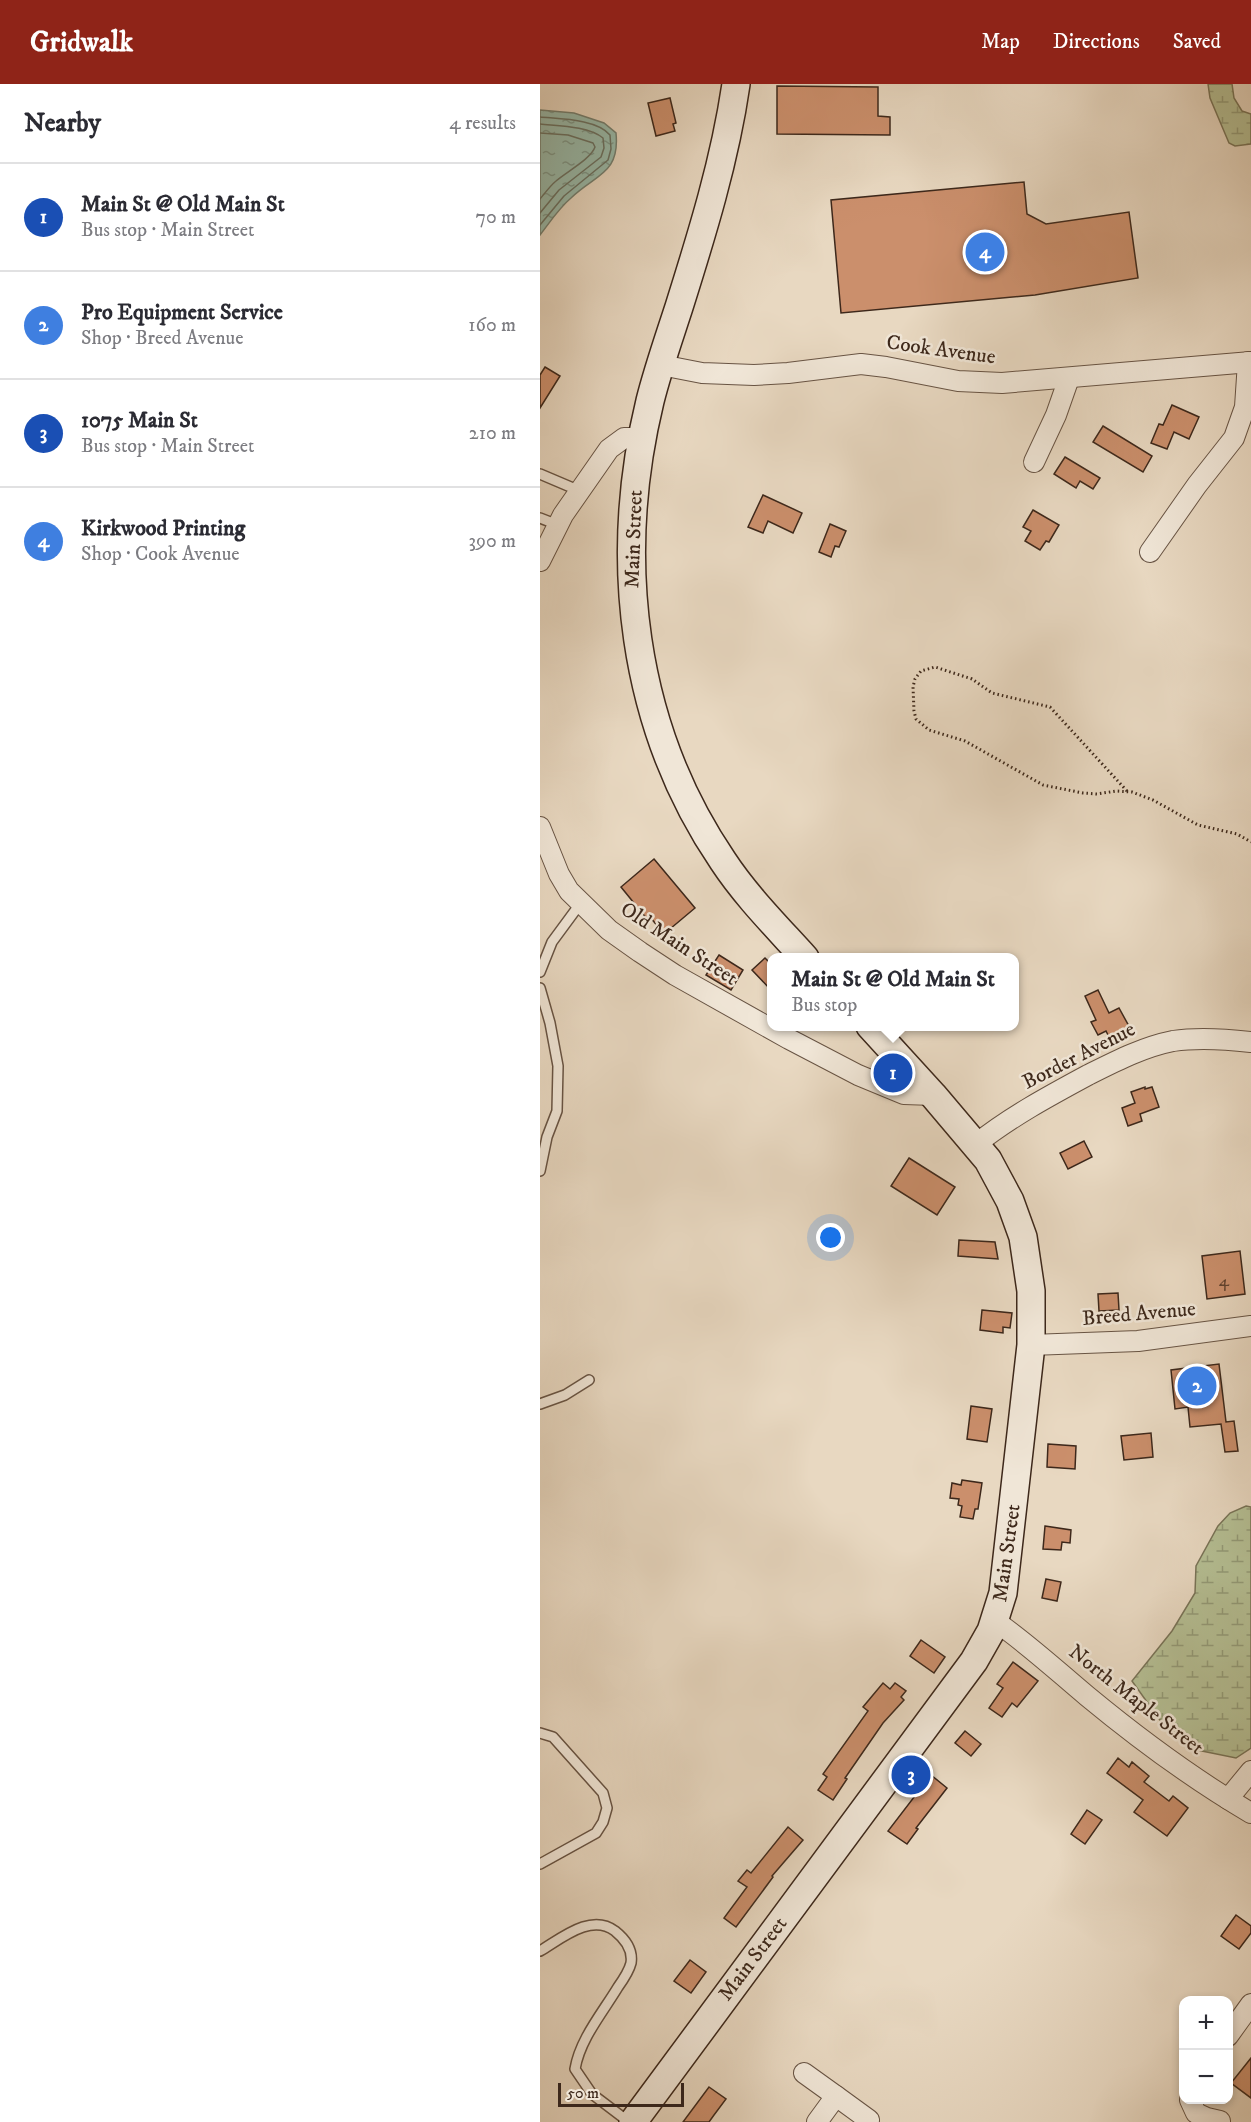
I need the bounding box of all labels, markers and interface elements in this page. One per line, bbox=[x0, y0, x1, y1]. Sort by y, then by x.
text: Gridwalk bbox=[30, 25, 133, 60]
text: Map bbox=[981, 29, 1020, 55]
text: Directions bbox=[1053, 29, 1140, 55]
text: Saved bbox=[1173, 29, 1221, 55]
text: Nearby bbox=[24, 107, 101, 140]
text: 4 results bbox=[449, 111, 516, 136]
text: Main St @ Old Main St bbox=[81, 191, 285, 218]
text: 1 bbox=[40, 205, 47, 230]
text: 70 m bbox=[475, 205, 516, 230]
text: Bus stop · Main Street bbox=[81, 218, 255, 243]
pin: 4 bbox=[966, 230, 1004, 274]
text: Pro Equipment Service bbox=[81, 299, 283, 326]
text: 2 bbox=[39, 313, 48, 338]
text: 160 m bbox=[468, 313, 516, 338]
text: Shop · Breed Avenue bbox=[81, 326, 244, 351]
street label: Cook Avenue bbox=[885, 329, 997, 371]
text: 1075 Main St bbox=[81, 407, 198, 434]
text: 3 bbox=[40, 421, 47, 446]
text: 210 m bbox=[469, 421, 516, 446]
text: Bus stop · Main Street bbox=[81, 434, 255, 459]
street label: Main Street bbox=[619, 489, 649, 589]
text: Kirkwood Printing bbox=[81, 515, 245, 542]
text: 4 bbox=[38, 529, 49, 554]
text: 390 m bbox=[468, 529, 516, 554]
text: Shop · Cook Avenue bbox=[81, 542, 240, 567]
street label: Old Main Street bbox=[615, 896, 743, 992]
popup bbox=[767, 953, 1019, 1031]
text: Main St @ Old Main St bbox=[791, 966, 995, 993]
text: Bus stop bbox=[791, 993, 857, 1018]
street label: Border Avenue bbox=[1018, 1016, 1140, 1096]
pin: 1 bbox=[874, 1050, 912, 1096]
your location bbox=[816, 1223, 845, 1252]
house number: 4 bbox=[1219, 1270, 1230, 1292]
street label: Breed Avenue bbox=[1081, 1296, 1197, 1332]
pin: 2 bbox=[1178, 1364, 1216, 1408]
street label: Main Street bbox=[987, 1502, 1027, 1604]
street label: North Maple Street bbox=[1063, 1639, 1209, 1761]
pin: 3 bbox=[892, 1752, 931, 1798]
street label: Main Street bbox=[713, 1912, 793, 2006]
map controls bbox=[1179, 1996, 1233, 2104]
button: + bbox=[1179, 1996, 1233, 2050]
button: − bbox=[1179, 2050, 1233, 2104]
scale bar bbox=[558, 2080, 684, 2108]
text: 50 m bbox=[567, 2083, 599, 2103]

